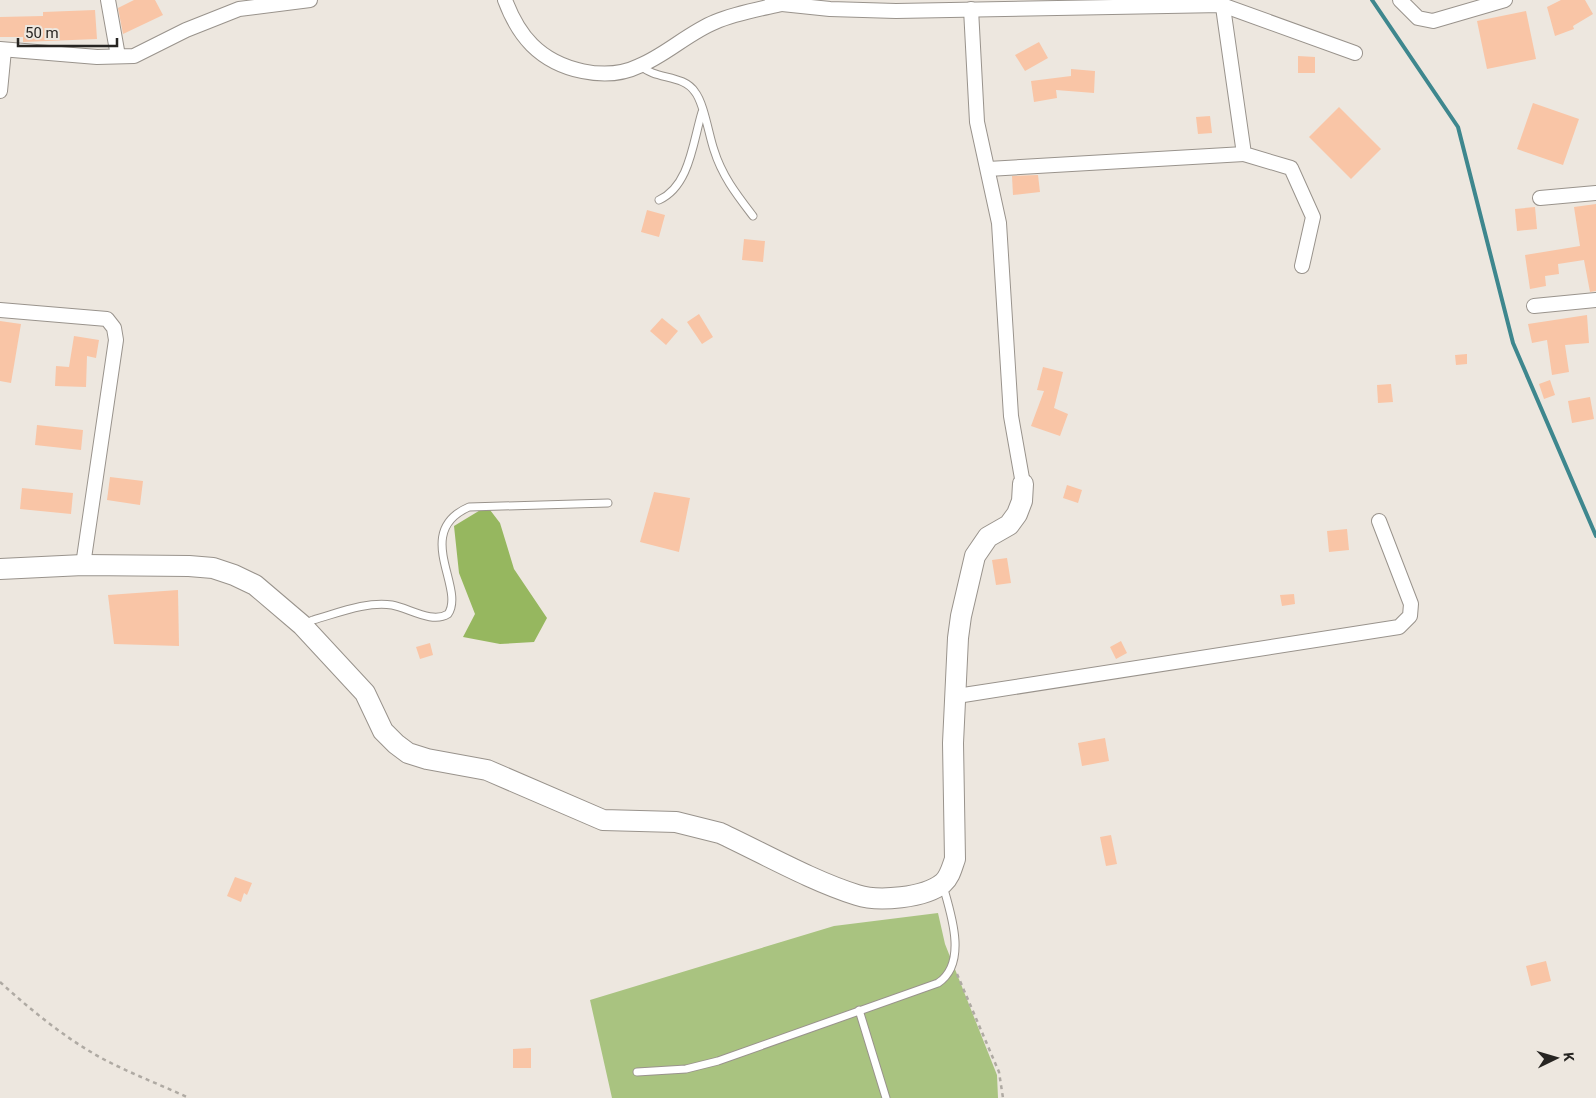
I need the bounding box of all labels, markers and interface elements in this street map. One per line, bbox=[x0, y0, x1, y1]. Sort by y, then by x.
scale bar bbox=[18, 15, 116, 47]
text: 50 m bbox=[25, 24, 59, 42]
north arrow bbox=[1531, 1033, 1581, 1083]
text: K bbox=[1561, 1052, 1577, 1062]

